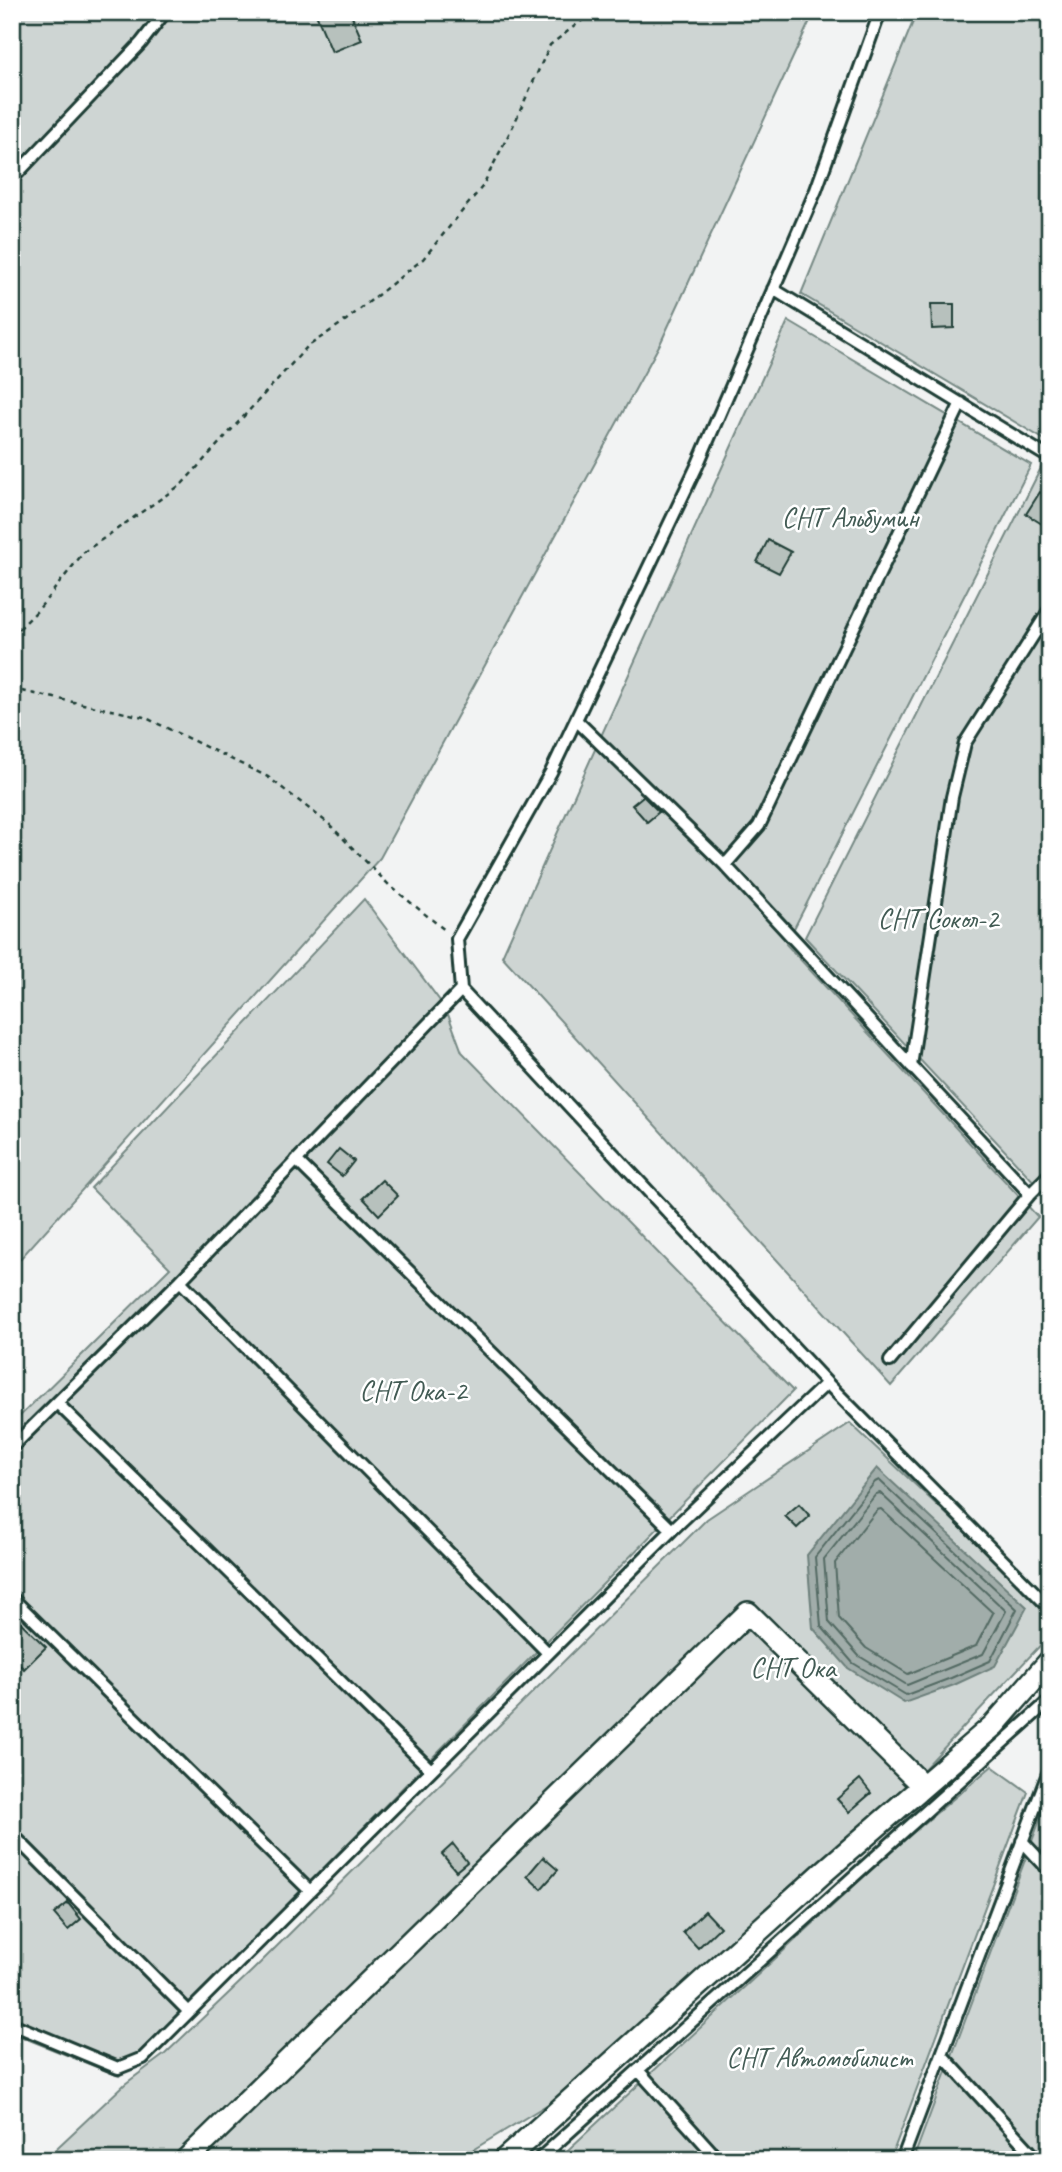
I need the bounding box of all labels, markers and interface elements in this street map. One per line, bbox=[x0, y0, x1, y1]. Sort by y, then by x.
park label: СНТ Альбумин bbox=[782, 500, 920, 535]
park label: СНТ Сокол-2 bbox=[878, 901, 1001, 936]
park label: СНТ Ока-2 bbox=[359, 1373, 469, 1408]
park label: СНТ Ока bbox=[750, 1650, 837, 1685]
park label: СНТ Автомобилист bbox=[726, 2040, 914, 2075]

